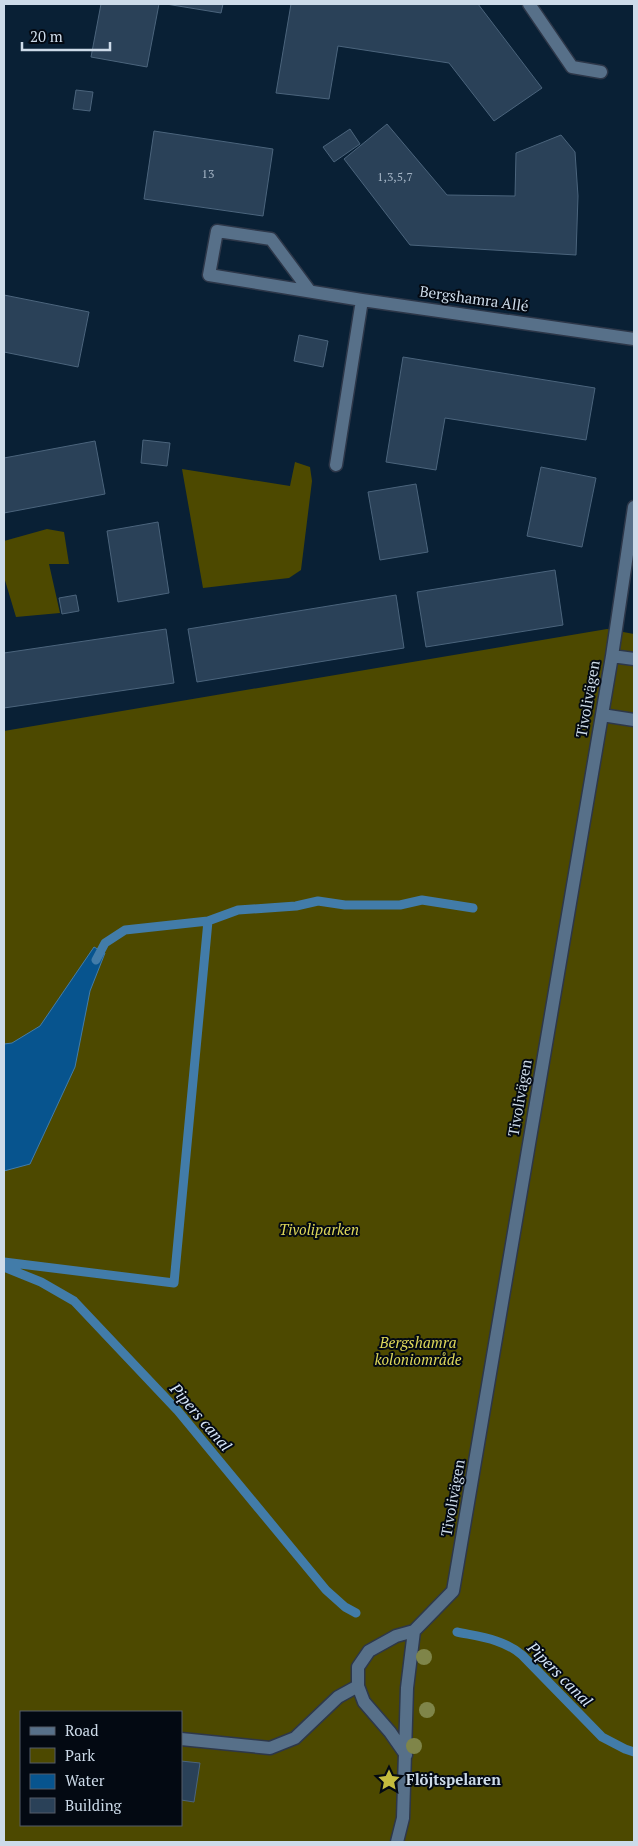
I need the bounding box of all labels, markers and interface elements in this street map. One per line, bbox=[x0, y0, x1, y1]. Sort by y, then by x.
scale bar bbox=[22, 20, 110, 52]
text: 20 m bbox=[30, 26, 63, 46]
house number: 13 bbox=[202, 166, 214, 181]
house number: 1,3,5,7 bbox=[377, 169, 413, 184]
street label: Bergshamra Allé bbox=[418, 280, 530, 316]
street label: Tivolivägen bbox=[570, 659, 604, 739]
street label: Tivolivägen bbox=[502, 1058, 536, 1138]
park label: Tivoliparken bbox=[279, 1219, 359, 1239]
park label: Bergshamra koloniområde bbox=[374, 1332, 462, 1369]
water label: Pipers canal bbox=[165, 1377, 237, 1456]
street label: Tivolivägen bbox=[435, 1458, 469, 1538]
water label: Pipers canal bbox=[522, 1636, 598, 1712]
legend bbox=[20, 1711, 182, 1826]
text: Road bbox=[65, 1720, 98, 1740]
text: Park bbox=[65, 1745, 95, 1765]
place icon: Flöjtspelaren bbox=[376, 1767, 402, 1793]
place label: Flöjtspelaren bbox=[406, 1769, 501, 1789]
text: Water bbox=[65, 1770, 105, 1790]
text: Building bbox=[65, 1795, 123, 1815]

